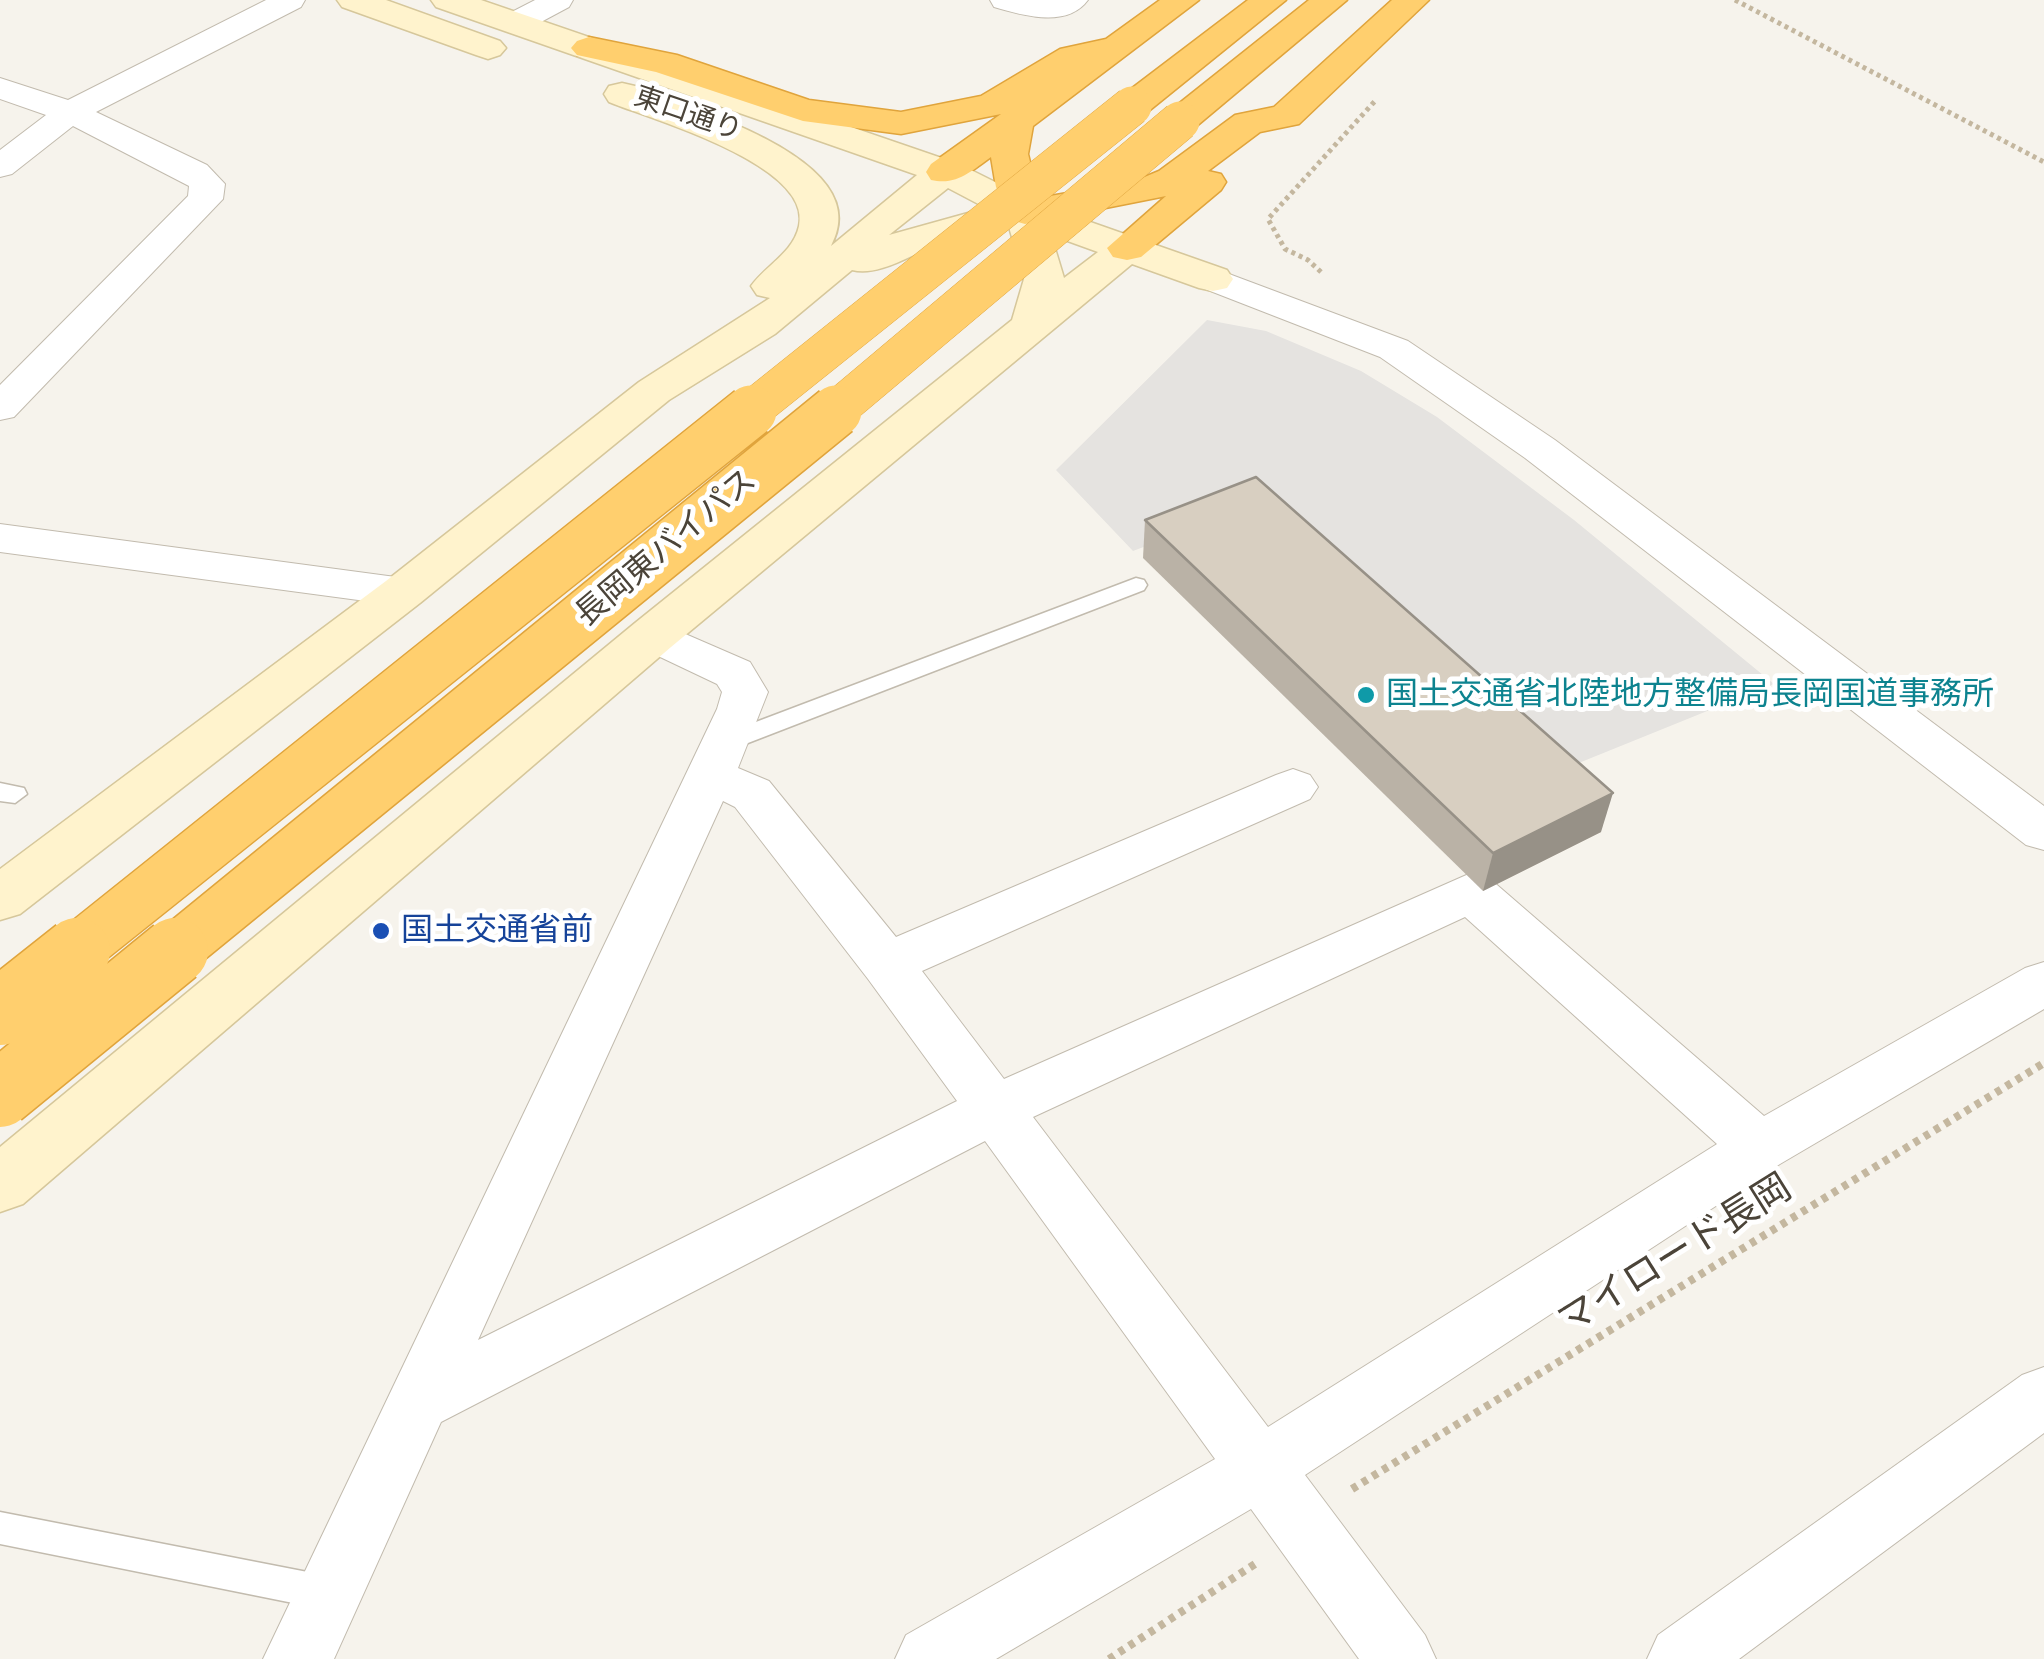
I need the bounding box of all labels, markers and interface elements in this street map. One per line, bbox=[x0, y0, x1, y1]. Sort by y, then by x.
street label: 東口通り bbox=[630, 80, 746, 148]
street label: 長岡東バイパス bbox=[568, 461, 764, 635]
place label: 国土交通省北陸地方整備局長岡国道事務所 bbox=[1386, 676, 1994, 714]
marker: 国土交通省北陸地方整備局長岡国道事務所 bbox=[1355, 684, 1377, 706]
place label: 国土交通省前 bbox=[401, 912, 593, 950]
marker: 国土交通省前 bbox=[370, 920, 392, 942]
street label: マイロード長岡 bbox=[1550, 1165, 1800, 1345]

